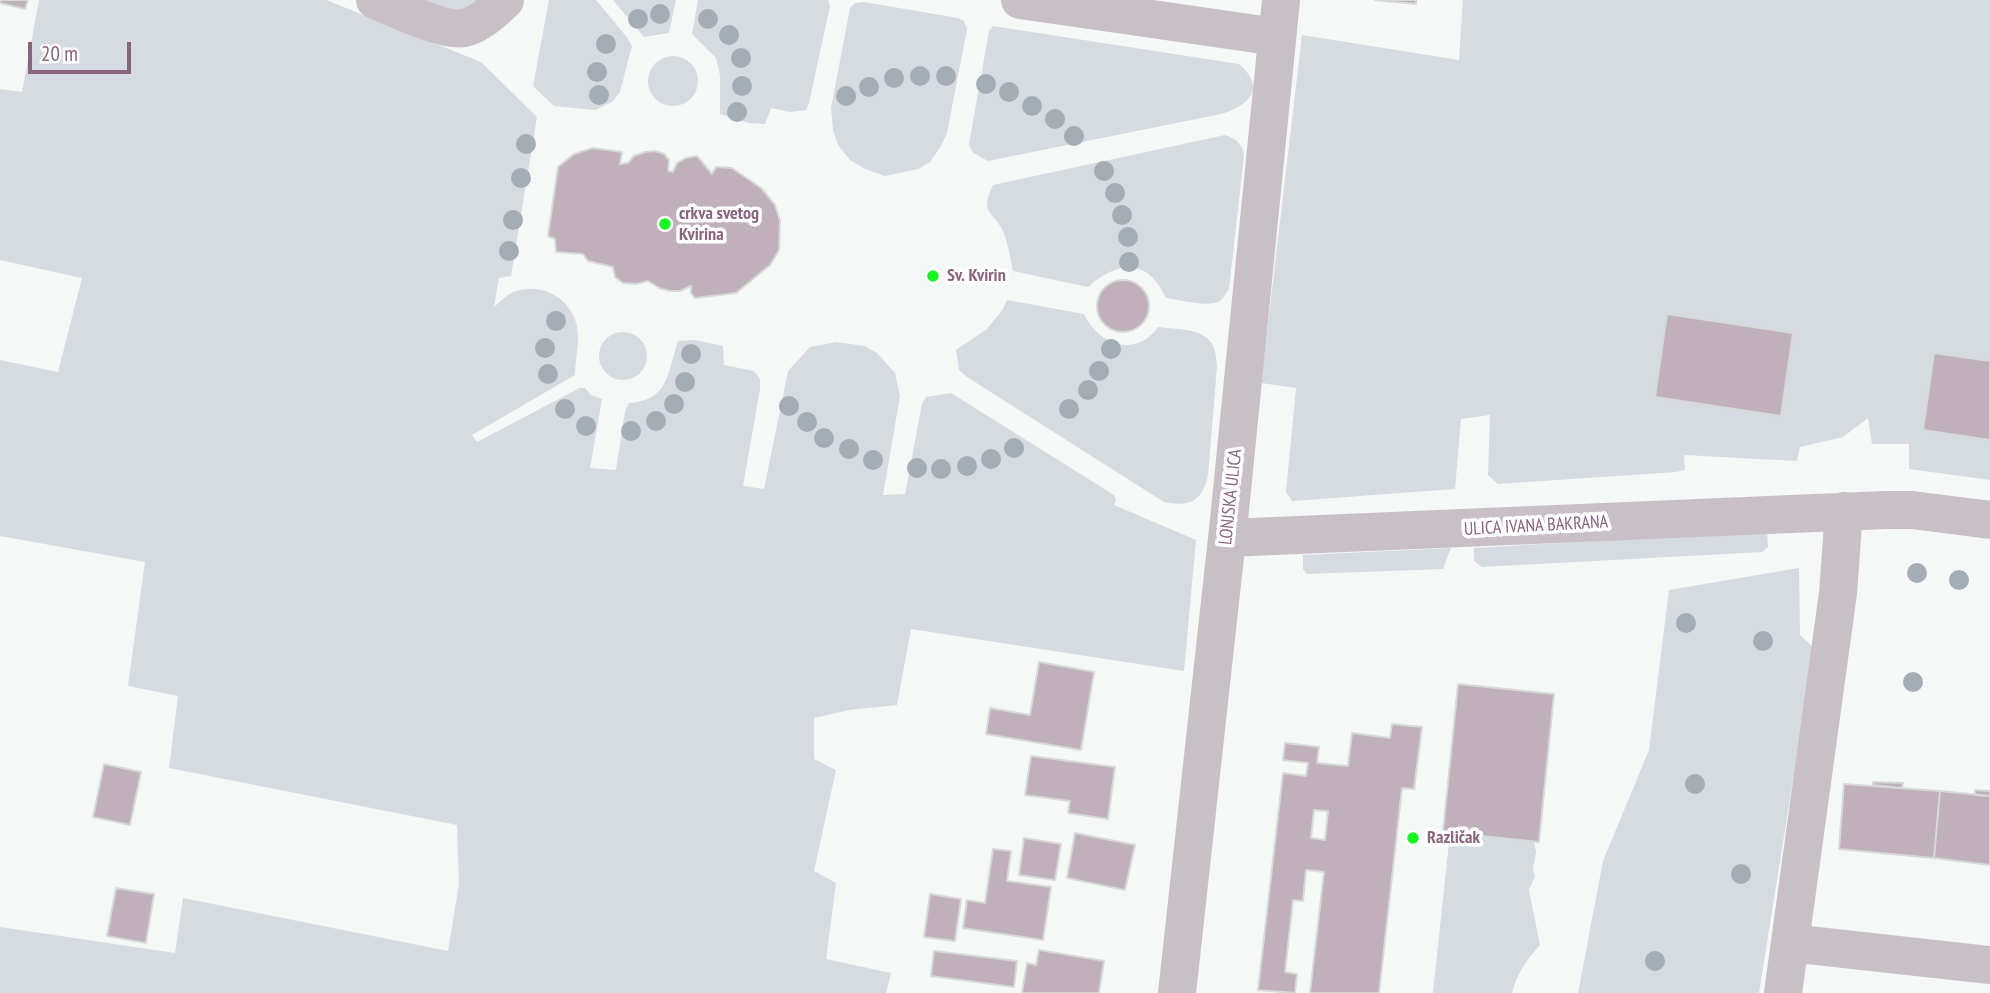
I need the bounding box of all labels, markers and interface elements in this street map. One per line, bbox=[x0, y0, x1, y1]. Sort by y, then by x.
scale bar bbox=[32, 28, 135, 72]
text: 20 m bbox=[41, 40, 78, 67]
place label: crkva svetog Kvirina bbox=[679, 203, 759, 246]
marker: crkva svetog Kvirina bbox=[657, 216, 673, 232]
place label: Sv. Kvirin bbox=[947, 265, 1006, 287]
marker: Sv. Kvirin bbox=[925, 268, 941, 284]
street label: LONJSKA ULICA bbox=[1215, 448, 1247, 546]
street label: ULICA IVANA BAKRANA bbox=[1463, 511, 1609, 541]
place label: Različak bbox=[1427, 827, 1480, 849]
marker: Različak bbox=[1405, 830, 1421, 846]

